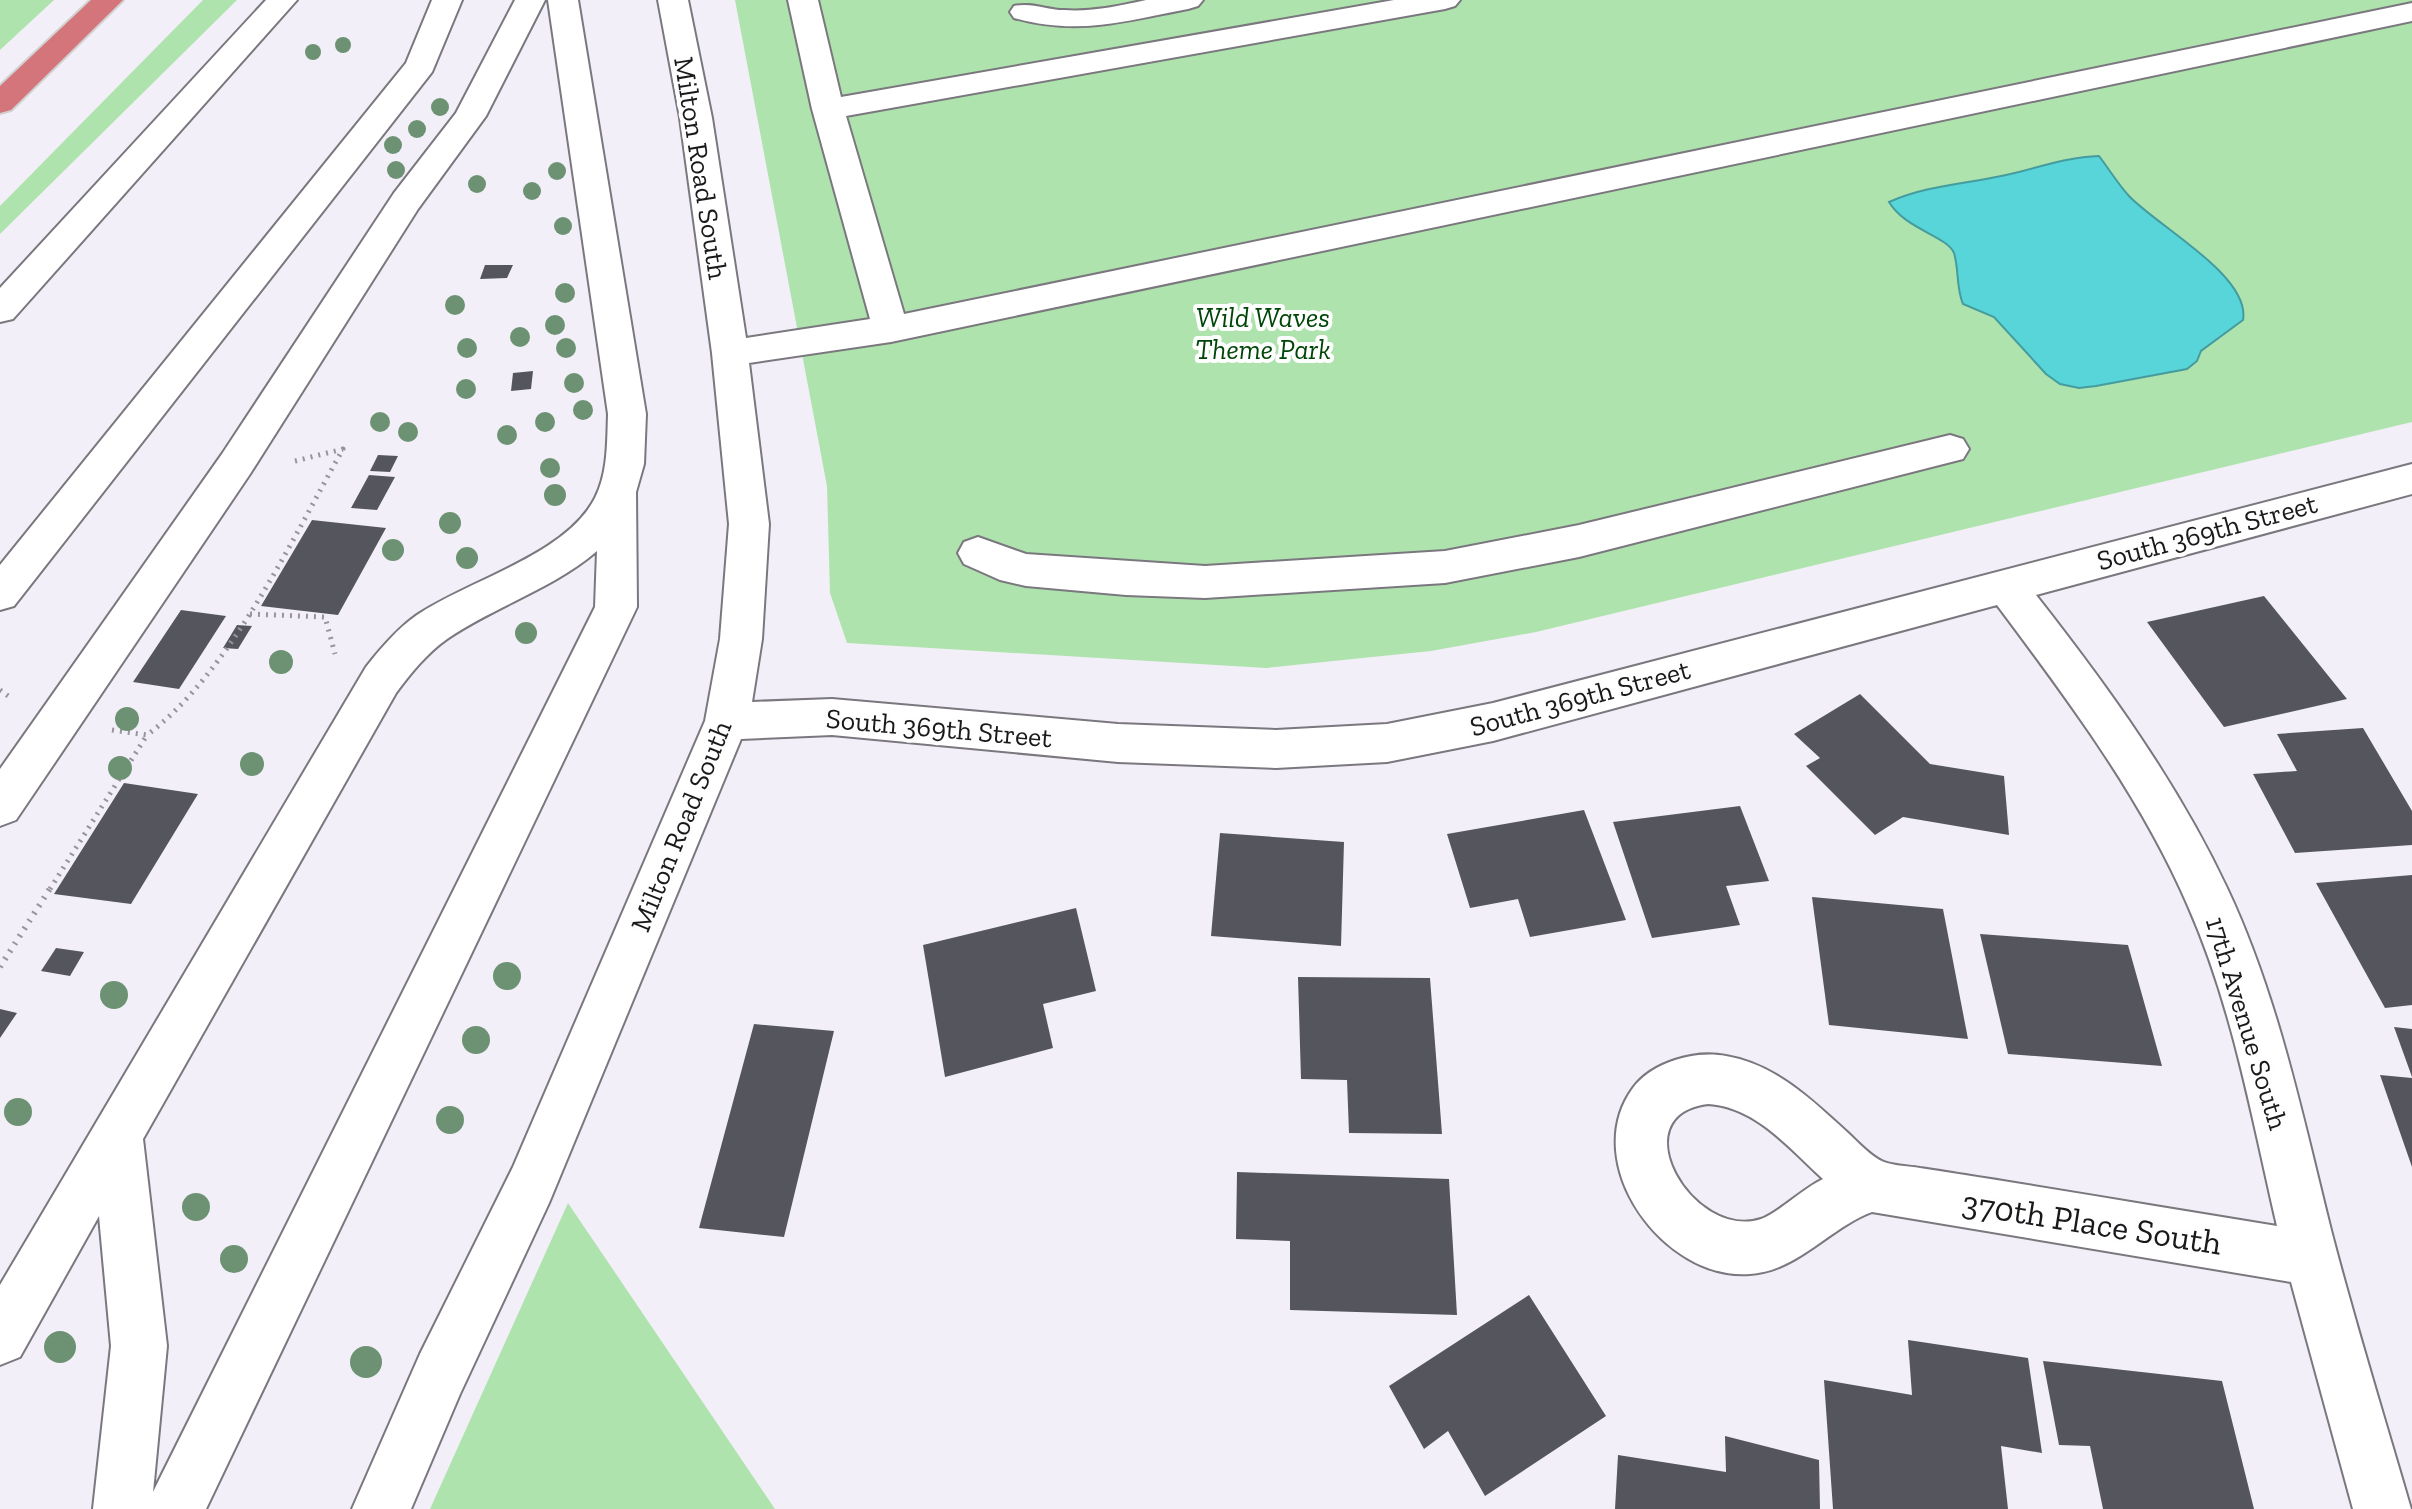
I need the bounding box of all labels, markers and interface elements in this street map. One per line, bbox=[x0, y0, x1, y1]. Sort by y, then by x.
street label: Milton Road South bbox=[667, 54, 735, 282]
park label: Wild Waves Theme Park bbox=[1195, 301, 1331, 366]
street label: South 369th Street bbox=[2093, 487, 2321, 577]
street label: South 369th Street bbox=[1466, 653, 1694, 743]
street label: South 369th Street bbox=[825, 702, 1054, 754]
street label: Milton Road South bbox=[624, 715, 739, 936]
street label: 17th Avenue South bbox=[2199, 913, 2295, 1134]
street label: 370th Place South bbox=[1959, 1182, 2225, 1264]

